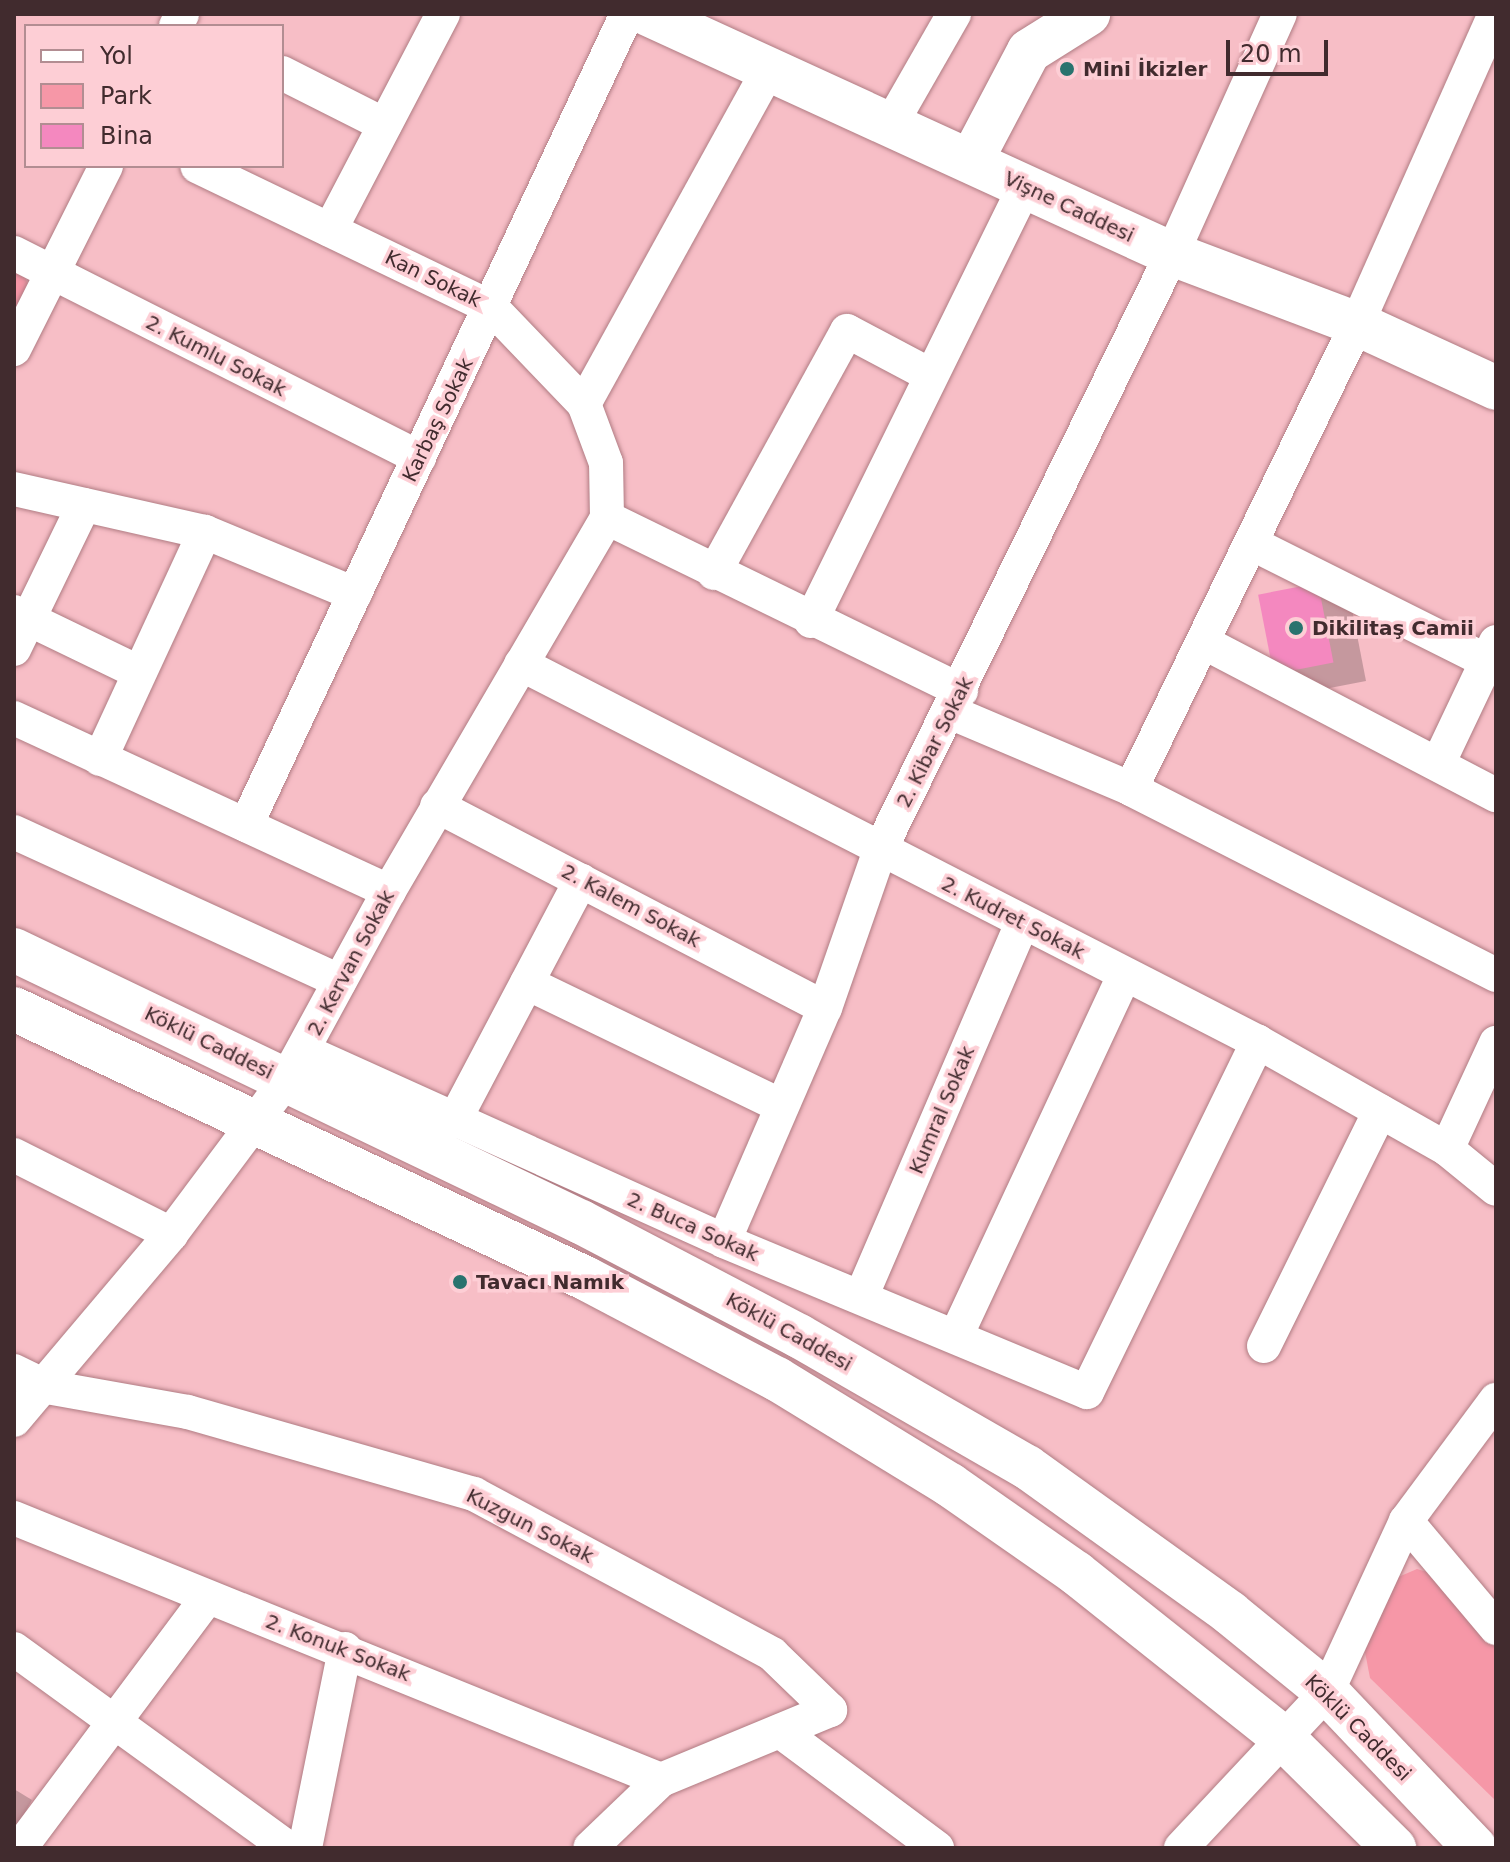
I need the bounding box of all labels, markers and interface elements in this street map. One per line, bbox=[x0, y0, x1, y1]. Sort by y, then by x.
legend bbox=[24, 24, 284, 168]
scale bar bbox=[1230, 24, 1332, 74]
text: 20 m bbox=[1240, 40, 1302, 68]
text: Yol bbox=[100, 42, 133, 70]
place label: Mini İkizler bbox=[1083, 57, 1207, 81]
marker: Mini İkizler bbox=[1058, 60, 1076, 78]
text: Park bbox=[100, 82, 152, 110]
text: Bina bbox=[100, 122, 153, 150]
street label: Vişne Caddesi bbox=[1000, 166, 1138, 248]
street label: Kan Sokak bbox=[381, 245, 485, 313]
street label: 2. Kumlu Sokak bbox=[142, 310, 290, 402]
street label: Karbaş Sokak bbox=[398, 354, 478, 486]
place label: Dikilitaş Camii bbox=[1312, 616, 1474, 640]
marker: Dikilitaş Camii bbox=[1287, 619, 1305, 637]
street label: 2. Kibar Sokak bbox=[892, 673, 978, 811]
street label: 2. Kalem Sokak bbox=[557, 859, 705, 953]
street label: 2. Kudret Sokak bbox=[938, 872, 1088, 964]
street label: 2. Kervan Sokak bbox=[303, 886, 399, 1040]
street label: Köklü Caddesi bbox=[141, 1001, 277, 1085]
street label: Kumral Sokak bbox=[904, 1042, 980, 1178]
street label: 2. Buca Sokak bbox=[624, 1187, 762, 1267]
place label: Tavacı Namık bbox=[476, 1270, 624, 1294]
marker: Tavacı Namık bbox=[451, 1273, 469, 1291]
street label: Köklü Caddesi bbox=[722, 1287, 856, 1377]
street label: Kuzgun Sokak bbox=[462, 1484, 598, 1568]
street label: 2. Konuk Sokak bbox=[262, 1609, 414, 1687]
street label: Köklü Caddesi bbox=[1300, 1670, 1416, 1786]

